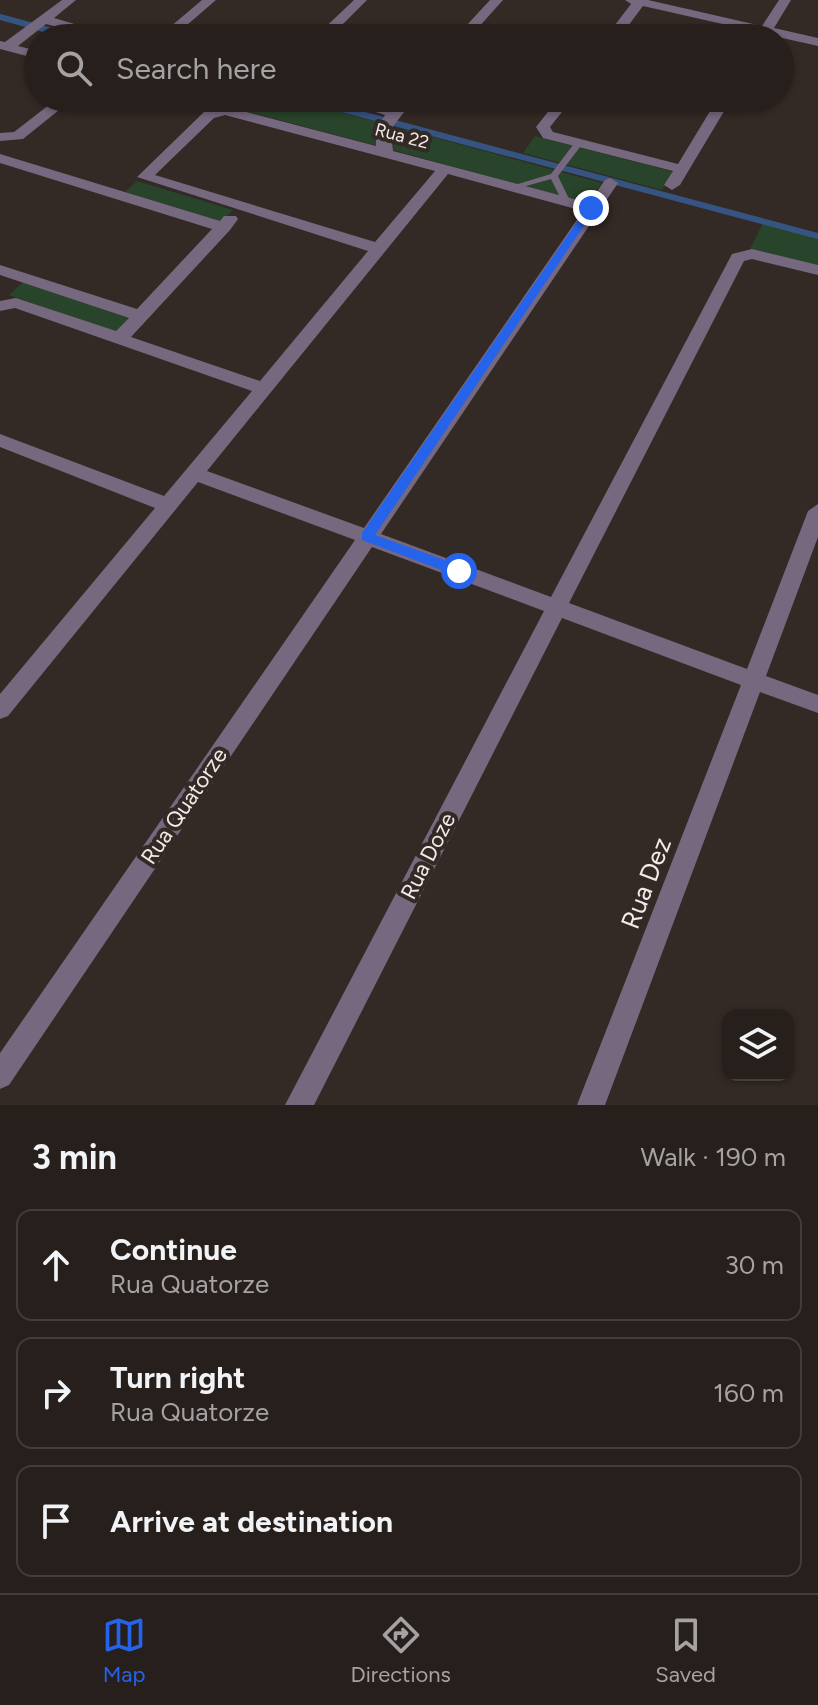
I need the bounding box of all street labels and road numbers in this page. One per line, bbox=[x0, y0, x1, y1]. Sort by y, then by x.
street label: Rua 22 bbox=[373, 118, 431, 154]
street label: Rua Quatorze bbox=[135, 743, 233, 869]
street label: Rua Doze bbox=[395, 808, 461, 904]
street label: Rua Dez bbox=[614, 833, 678, 933]

